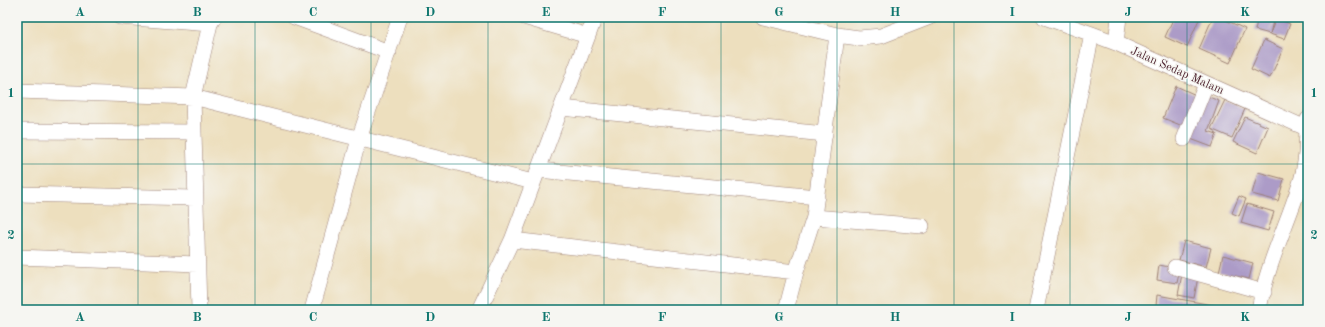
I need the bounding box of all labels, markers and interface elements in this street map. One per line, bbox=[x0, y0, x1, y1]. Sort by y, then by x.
text: A bbox=[75, 6, 85, 19]
text: B bbox=[192, 6, 202, 19]
text: C bbox=[309, 6, 317, 19]
text: D bbox=[425, 6, 435, 19]
text: E bbox=[542, 6, 551, 19]
text: F bbox=[658, 6, 667, 19]
text: G bbox=[774, 6, 784, 19]
text: H bbox=[890, 6, 901, 19]
text: I bbox=[1009, 6, 1015, 19]
text: J bbox=[1124, 6, 1132, 19]
text: K bbox=[1240, 6, 1250, 19]
street label: Jalan Sedap Malam bbox=[1129, 45, 1226, 97]
text: 1 bbox=[7, 87, 15, 100]
text: 1 bbox=[1310, 87, 1318, 100]
text: 2 bbox=[7, 229, 15, 242]
text: 2 bbox=[1310, 229, 1318, 242]
text: A bbox=[75, 311, 85, 324]
text: B bbox=[192, 311, 202, 324]
text: C bbox=[309, 311, 317, 324]
text: D bbox=[425, 311, 435, 324]
text: E bbox=[542, 311, 551, 324]
text: F bbox=[658, 311, 667, 324]
text: G bbox=[774, 311, 784, 324]
text: H bbox=[890, 311, 901, 324]
text: I bbox=[1009, 311, 1015, 324]
text: J bbox=[1124, 311, 1132, 324]
text: K bbox=[1240, 311, 1250, 324]

